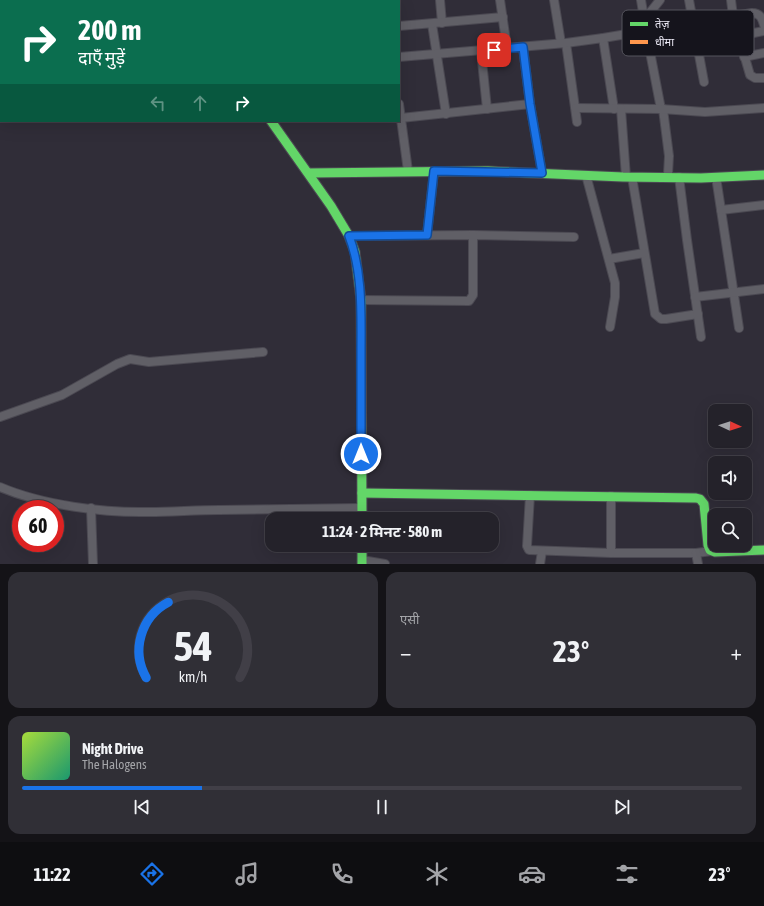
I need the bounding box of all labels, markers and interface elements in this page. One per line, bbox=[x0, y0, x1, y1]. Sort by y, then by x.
legend bbox=[622, 10, 754, 56]
text: 200 m bbox=[78, 14, 141, 46]
icon: right bbox=[12, 16, 64, 68]
text: तेज़ bbox=[655, 18, 670, 30]
pin bbox=[477, 33, 511, 67]
text: धीमा bbox=[655, 36, 674, 48]
icon: arrive bbox=[483, 39, 505, 61]
text: दाएँ मुड़ें bbox=[78, 47, 125, 68]
icon: left bbox=[147, 92, 169, 114]
icon: ahead bbox=[189, 92, 211, 114]
icon: right bbox=[231, 92, 253, 114]
north arrow bbox=[708, 404, 752, 448]
map controls bbox=[708, 404, 752, 552]
position arrow bbox=[340, 433, 382, 475]
button: sound bbox=[708, 456, 752, 500]
speed limit sign: 60 bbox=[12, 500, 64, 552]
button: search bbox=[708, 508, 752, 552]
text: 11:24 · 2 मिनट · 580 m bbox=[322, 523, 442, 540]
text: एसी bbox=[400, 612, 419, 627]
text: 54 bbox=[173, 622, 213, 670]
text: 23° bbox=[553, 634, 589, 668]
text: − bbox=[400, 639, 411, 665]
text: + bbox=[731, 639, 742, 665]
text: km/h bbox=[179, 669, 207, 685]
text: Night Drive bbox=[82, 740, 144, 757]
text: The Halogens bbox=[82, 757, 147, 772]
icon: previous bbox=[131, 796, 153, 818]
icon: pause bbox=[371, 796, 393, 818]
icon: next bbox=[611, 796, 633, 818]
icon: directions bbox=[138, 860, 166, 888]
icon: music bbox=[233, 860, 261, 888]
icon: phone bbox=[328, 860, 356, 888]
icon: climate bbox=[423, 860, 451, 888]
icon: car bbox=[518, 860, 546, 888]
icon: filters bbox=[613, 860, 641, 888]
text: 11:22 bbox=[34, 864, 71, 885]
text: 23° bbox=[708, 864, 730, 885]

